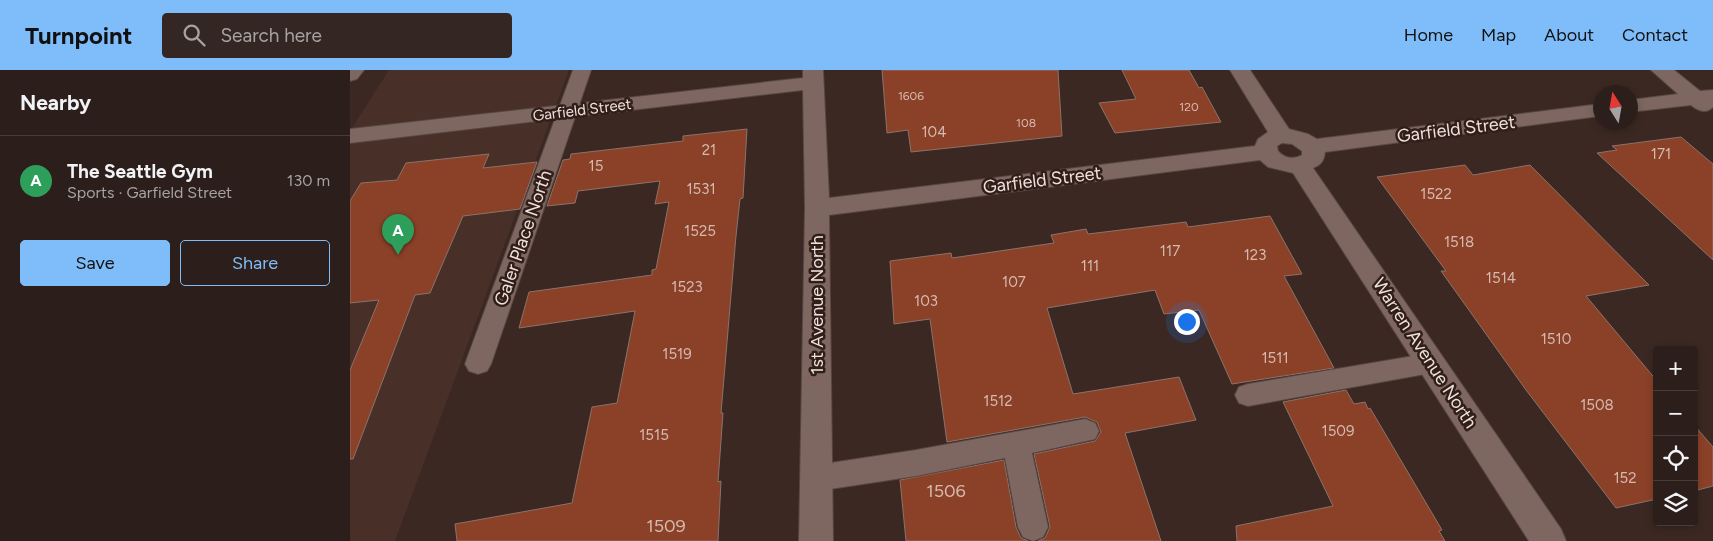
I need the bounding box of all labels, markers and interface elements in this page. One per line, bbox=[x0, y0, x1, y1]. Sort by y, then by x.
search box bbox=[162, 13, 512, 58]
text: Turnpoint bbox=[25, 21, 132, 50]
icon: search bbox=[180, 21, 208, 49]
text: Search here bbox=[220, 24, 322, 47]
text: Home bbox=[1404, 24, 1453, 46]
text: Map bbox=[1481, 24, 1516, 46]
text: About bbox=[1544, 24, 1594, 46]
text: Contact bbox=[1622, 24, 1688, 46]
north arrow bbox=[1593, 85, 1638, 130]
house number: 1606 bbox=[898, 89, 924, 103]
text: Nearby bbox=[20, 90, 91, 115]
street label: Garfield Street bbox=[532, 95, 633, 125]
house number: 120 bbox=[1179, 100, 1199, 114]
street label: Garfield Street bbox=[1396, 111, 1517, 147]
house number: 108 bbox=[1016, 116, 1036, 130]
house number: 104 bbox=[921, 123, 947, 141]
house number: 21 bbox=[702, 141, 716, 159]
house number: 171 bbox=[1651, 145, 1671, 163]
house number: 15 bbox=[589, 157, 603, 175]
text: The Seattle Gym bbox=[67, 160, 213, 183]
street label: Garfield Street bbox=[982, 162, 1103, 198]
street label: Galer Place North bbox=[489, 167, 557, 309]
text: A bbox=[30, 171, 42, 190]
text: 130 m bbox=[287, 171, 330, 190]
house number: 1531 bbox=[686, 180, 716, 198]
text: Sports · Garfield Street bbox=[67, 183, 232, 202]
house number: 1522 bbox=[1420, 185, 1452, 203]
pin: A bbox=[382, 214, 414, 255]
house number: 1525 bbox=[684, 222, 716, 240]
house number: 1518 bbox=[1444, 233, 1474, 251]
street label: 1st Avenue North bbox=[806, 235, 828, 375]
button: Save bbox=[20, 240, 170, 286]
button: Share bbox=[180, 240, 330, 286]
house number: 117 bbox=[1160, 242, 1180, 260]
house number: 123 bbox=[1244, 246, 1266, 264]
house number: 111 bbox=[1081, 257, 1099, 275]
house number: 1514 bbox=[1486, 269, 1516, 287]
house number: 107 bbox=[1002, 273, 1026, 291]
street label: Warren Avenue North bbox=[1368, 274, 1482, 432]
house number: 1523 bbox=[671, 278, 703, 296]
house number: 103 bbox=[914, 292, 938, 310]
your location bbox=[1174, 309, 1200, 335]
house number: 1510 bbox=[1541, 330, 1571, 348]
house number: 1519 bbox=[662, 345, 692, 363]
map controls bbox=[1653, 346, 1698, 526]
button: + bbox=[1653, 346, 1698, 391]
house number: 1511 bbox=[1261, 349, 1289, 367]
button: − bbox=[1653, 391, 1698, 436]
house number: 1512 bbox=[983, 392, 1013, 410]
house number: 1508 bbox=[1580, 396, 1614, 414]
house number: 1509 bbox=[1322, 422, 1354, 440]
house number: 1515 bbox=[639, 426, 669, 444]
button: locate bbox=[1653, 436, 1698, 481]
house number: 152 bbox=[1613, 469, 1637, 487]
house number: 1506 bbox=[926, 480, 966, 502]
button: layers bbox=[1653, 481, 1698, 526]
house number: 1509 bbox=[646, 515, 686, 537]

